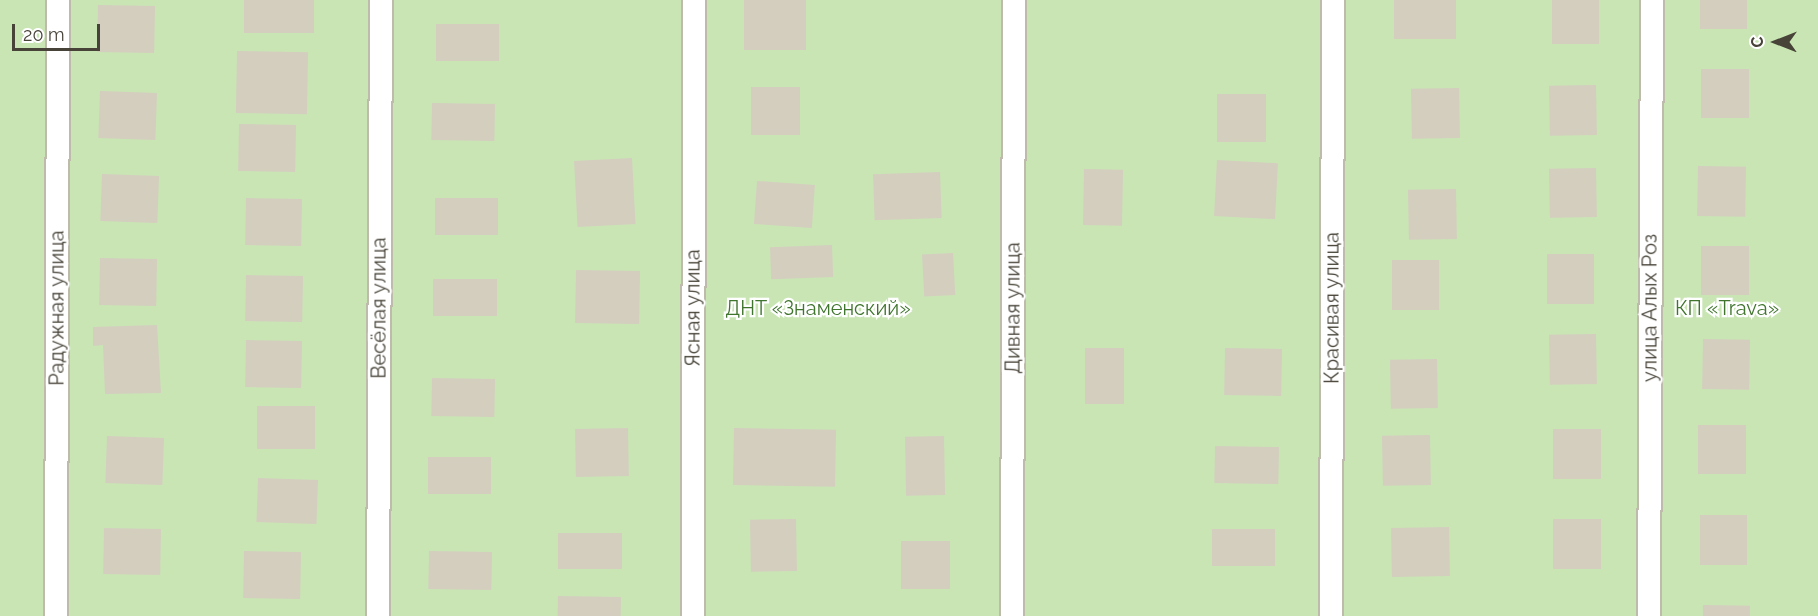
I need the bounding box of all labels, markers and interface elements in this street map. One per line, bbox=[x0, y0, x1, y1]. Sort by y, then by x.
scale bar bbox=[15, 12, 104, 50]
north arrow bbox=[1746, 12, 1806, 72]
text: 20 m bbox=[23, 24, 65, 45]
text: С bbox=[1748, 37, 1767, 48]
street label: Радужная улица bbox=[45, 230, 69, 386]
street label: Красивая улица bbox=[1320, 232, 1344, 384]
street label: улица Алых Роз bbox=[1638, 234, 1662, 382]
street label: Весёлая улица bbox=[367, 237, 391, 379]
street label: Дивная улица bbox=[1001, 242, 1025, 374]
street label: Ясная улица bbox=[681, 249, 705, 367]
park label: ДНТ «Знаменский» bbox=[725, 296, 911, 320]
park label: КП «Trava» bbox=[1676, 296, 1778, 320]

